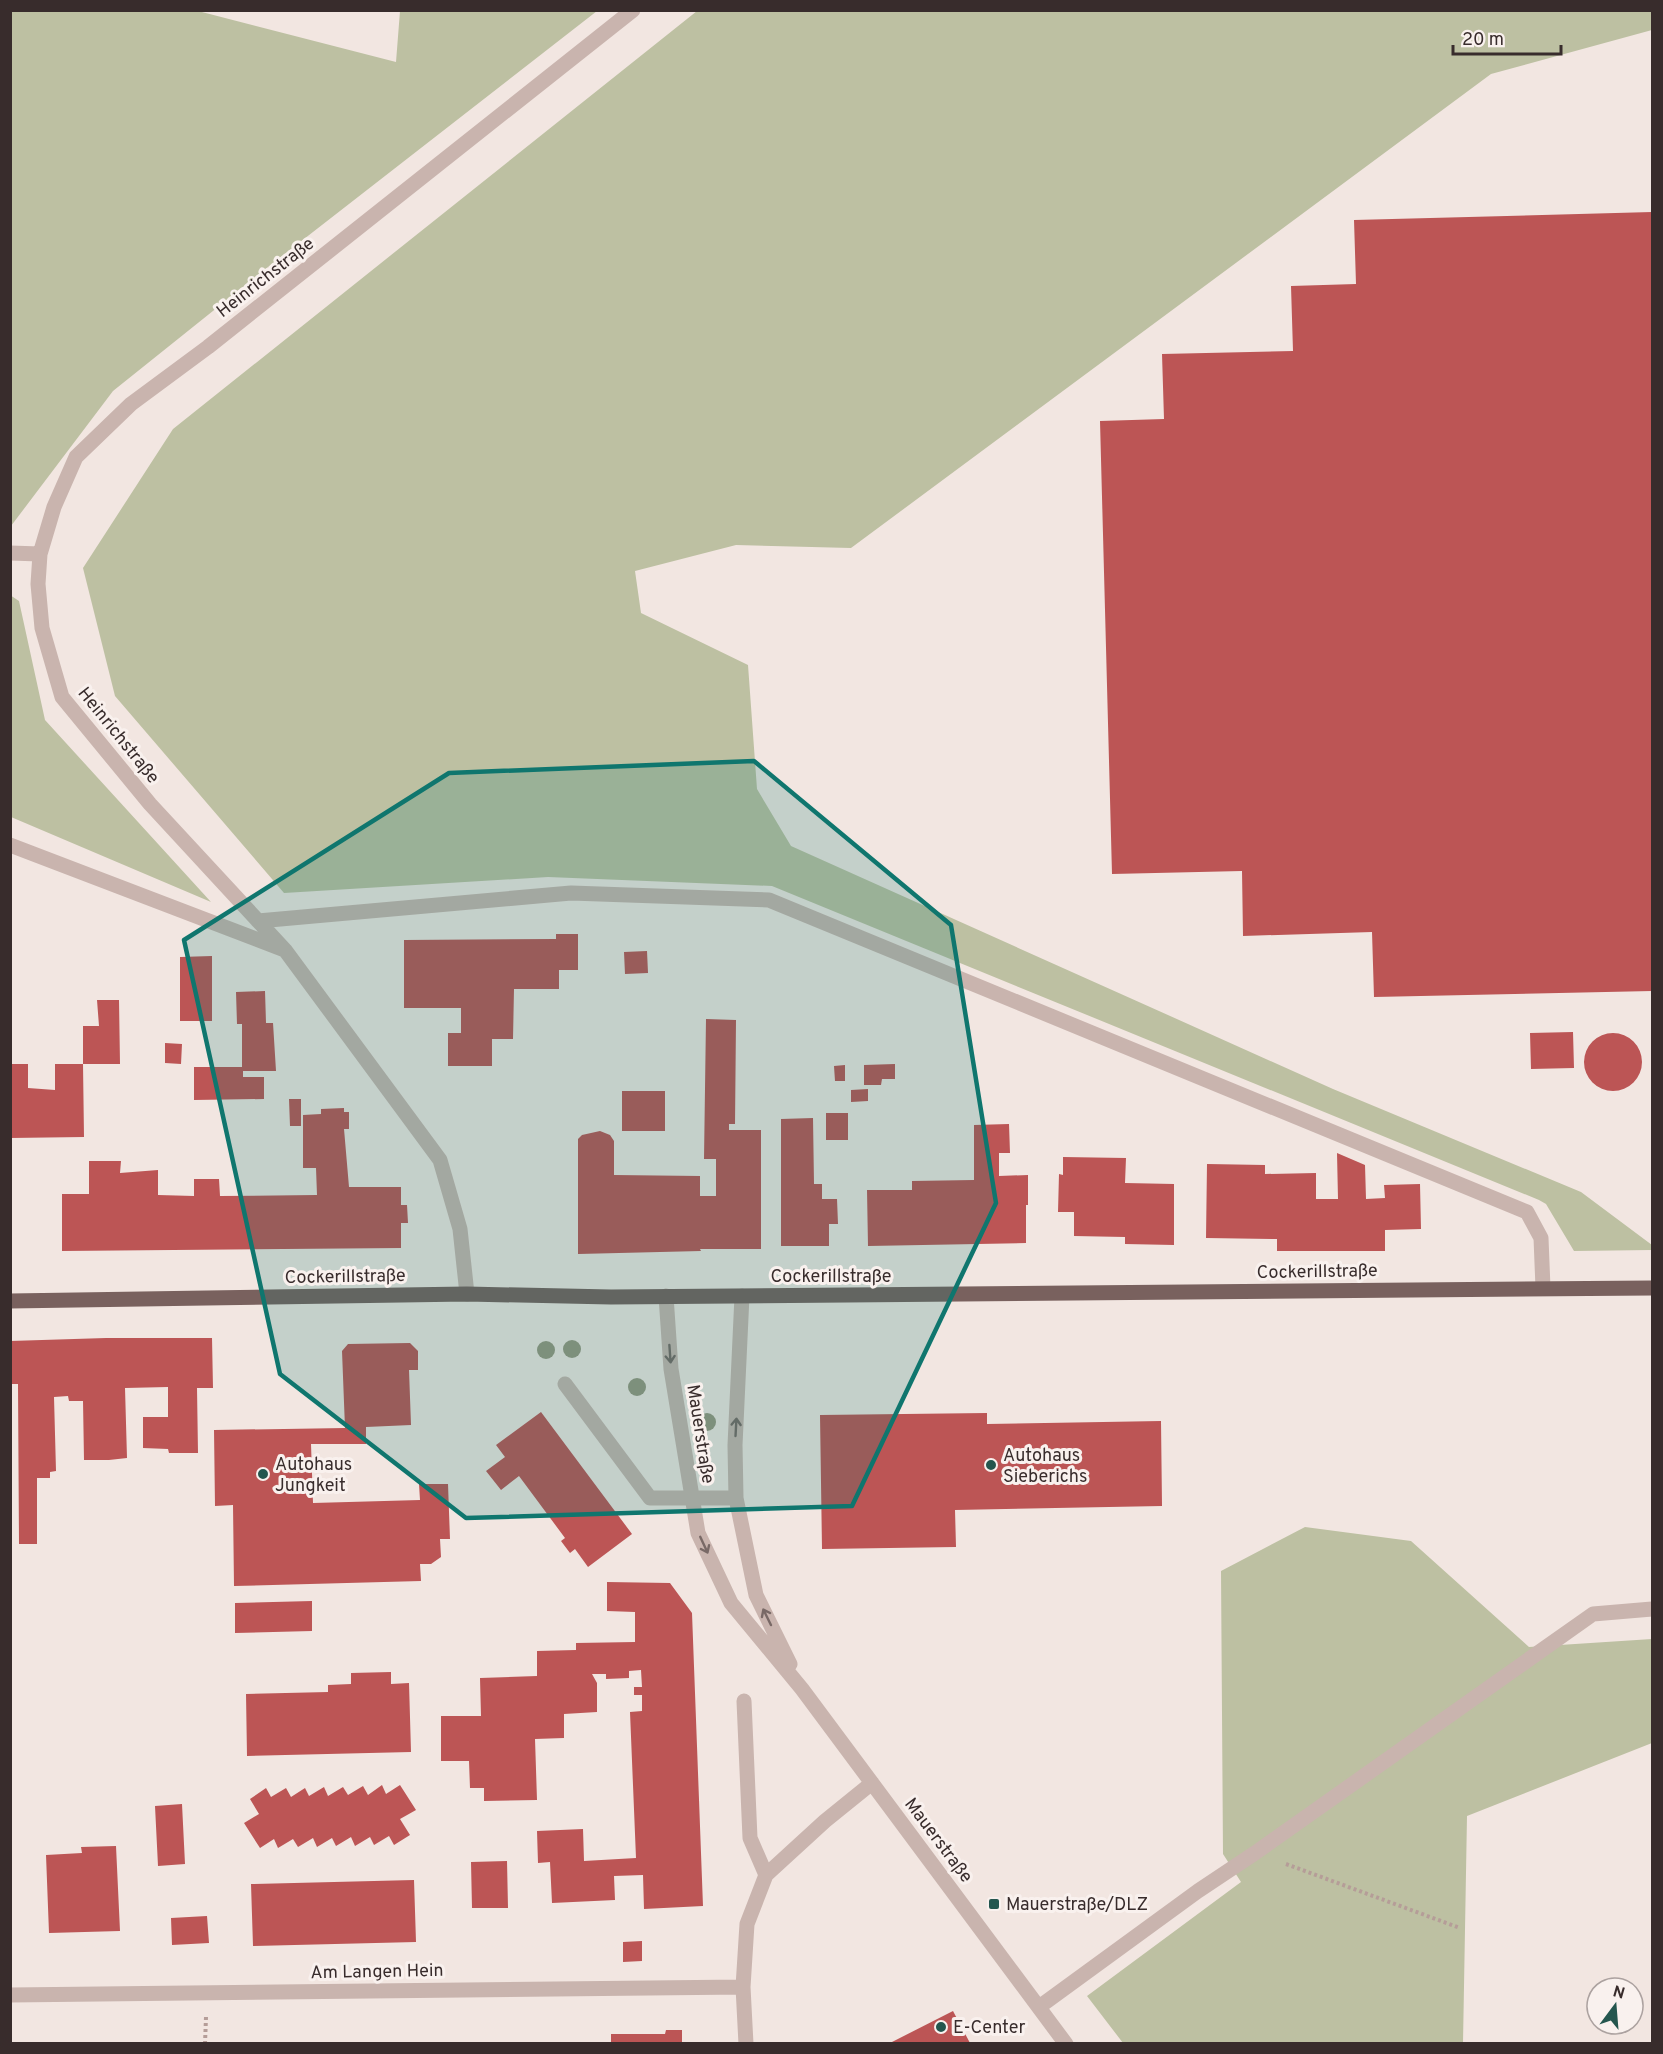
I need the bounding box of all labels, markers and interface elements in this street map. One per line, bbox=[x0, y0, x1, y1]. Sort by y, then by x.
scale bar bbox=[1453, 18, 1561, 56]
text: 20 m bbox=[1462, 29, 1504, 52]
street label: Heinrichstraße bbox=[212, 233, 319, 324]
street label: Heinrichstraße bbox=[72, 683, 164, 789]
street label: Cockerillstraße bbox=[1256, 1260, 1378, 1285]
street label: Cockerillstraße bbox=[284, 1265, 406, 1290]
street label: Cockerillstraße bbox=[771, 1266, 891, 1289]
one-way arrow bbox=[665, 1343, 676, 1363]
street label: Mauerstraße bbox=[680, 1383, 719, 1486]
one-way arrow bbox=[730, 1417, 741, 1437]
place label: Autohaus Sieberichs bbox=[1003, 1445, 1087, 1489]
place label: Autohaus Jungkeit bbox=[275, 1454, 352, 1498]
marker: Autohaus Sieberichs bbox=[984, 1458, 998, 1472]
marker: Autohaus Jungkeit bbox=[256, 1467, 270, 1481]
one-way arrow bbox=[699, 1536, 710, 1554]
one-way arrow bbox=[761, 1609, 772, 1627]
street label: Mauerstraße bbox=[898, 1794, 977, 1888]
place label: Mauerstraße/DLZ bbox=[1006, 1894, 1148, 1917]
marker: Mauerstraße/DLZ bbox=[987, 1897, 1001, 1911]
street label: Am Langen Hein bbox=[310, 1960, 444, 1985]
north arrow bbox=[1585, 1976, 1645, 2036]
text: N bbox=[1610, 1982, 1627, 2005]
place label: E-Center bbox=[953, 2017, 1026, 2040]
marker: E-Center bbox=[934, 2020, 948, 2034]

